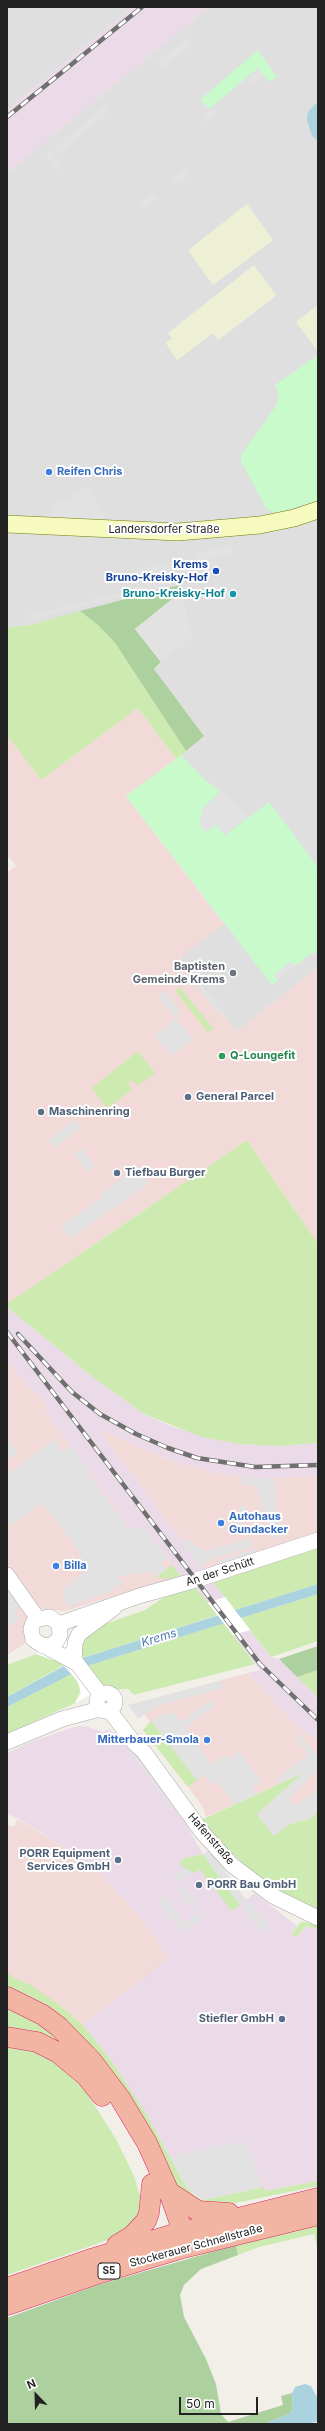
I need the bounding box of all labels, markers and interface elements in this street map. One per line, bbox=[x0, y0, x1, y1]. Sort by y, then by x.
place label: Reifen Chris bbox=[57, 465, 122, 479]
marker: Reifen Chris bbox=[44, 467, 54, 477]
street label: Landersdorfer Straße bbox=[108, 523, 220, 537]
place label: Krems Bruno-Kreisky-Hof bbox=[106, 558, 208, 584]
marker: Krems Bruno-Kreisky-Hof bbox=[211, 566, 221, 576]
place label: Bruno-Kreisky-Hof bbox=[123, 587, 225, 601]
marker: Bruno-Kreisky-Hof bbox=[228, 589, 238, 599]
place label: Baptisten Gemeinde Krems bbox=[133, 960, 225, 986]
marker: Baptisten Gemeinde Krems bbox=[228, 968, 238, 978]
place label: Q-Loungefit bbox=[230, 1049, 295, 1063]
marker: Q-Loungefit bbox=[217, 1051, 227, 1061]
place label: General Parcel bbox=[196, 1090, 274, 1104]
marker: General Parcel bbox=[183, 1092, 193, 1102]
place label: Maschinenring bbox=[49, 1105, 130, 1119]
marker: Maschinenring bbox=[36, 1107, 46, 1117]
place label: Tiefbau Burger bbox=[125, 1166, 205, 1180]
marker: Tiefbau Burger bbox=[112, 1168, 122, 1178]
place label: Autohaus Gundacker bbox=[229, 1510, 288, 1536]
marker: Autohaus Gundacker bbox=[216, 1518, 226, 1528]
street label: An der Schütt bbox=[184, 1555, 256, 1589]
place label: Billa bbox=[64, 1559, 87, 1573]
marker: Billa bbox=[51, 1561, 61, 1571]
water label: Krems bbox=[140, 1626, 178, 1650]
place label: Mitterbauer-Smola bbox=[98, 1733, 199, 1747]
marker: Mitterbauer-Smola bbox=[202, 1735, 212, 1745]
street label: Hafenstraße bbox=[185, 1811, 237, 1867]
place label: PORR Equipment Services GmbH bbox=[19, 1847, 110, 1873]
marker: PORR Equipment Services GmbH bbox=[113, 1855, 123, 1865]
place label: PORR Bau GmbH bbox=[207, 1878, 296, 1892]
marker: PORR Bau GmbH bbox=[194, 1880, 204, 1890]
place label: Stiefler GmbH bbox=[199, 2012, 274, 2026]
marker: Stiefler GmbH bbox=[277, 2014, 287, 2024]
street label: Stockerauer Schnellstraße bbox=[128, 2222, 264, 2270]
road number: S5 bbox=[98, 2263, 120, 2279]
north arrow bbox=[16, 2375, 56, 2415]
text: N bbox=[25, 2376, 38, 2392]
scale bar bbox=[181, 2389, 260, 2415]
text: 50 m bbox=[186, 2396, 215, 2411]

